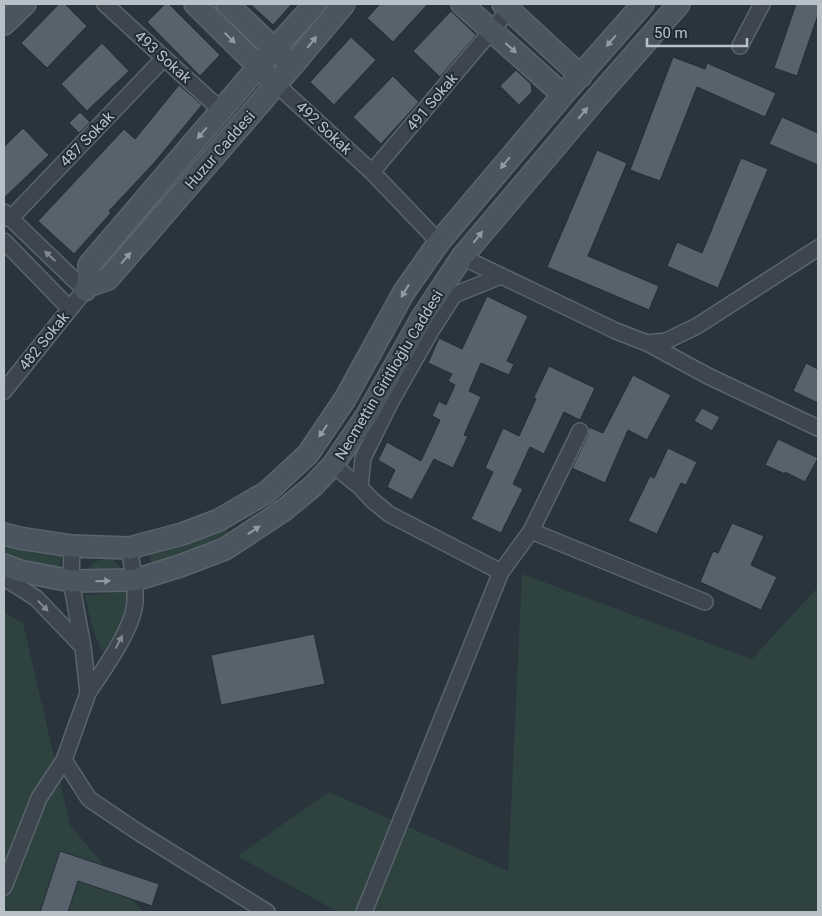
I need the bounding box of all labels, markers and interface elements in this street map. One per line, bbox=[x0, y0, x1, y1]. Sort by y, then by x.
scale bar bbox=[647, 15, 747, 47]
text: 50 m bbox=[654, 24, 688, 42]
street label: 493 Sokak bbox=[131, 27, 195, 87]
one-way arrow bbox=[224, 32, 236, 44]
one-way arrow bbox=[606, 34, 617, 47]
one-way arrow bbox=[307, 36, 318, 49]
one-way arrow bbox=[505, 42, 517, 54]
street label: 491 Sokak bbox=[403, 69, 462, 135]
street label: 492 Sokak bbox=[292, 98, 356, 159]
street label: 487 Sokak bbox=[56, 107, 118, 170]
street label: Huzur Caddesi bbox=[181, 107, 259, 193]
one-way arrow bbox=[577, 108, 589, 120]
one-way arrow bbox=[196, 126, 208, 138]
one-way arrow bbox=[499, 157, 511, 169]
one-way arrow bbox=[473, 231, 483, 244]
one-way arrow bbox=[44, 250, 56, 262]
one-way arrow bbox=[120, 252, 131, 264]
one-way arrow bbox=[401, 285, 410, 298]
street label: Necmettin Giritlioğlu Caddesi bbox=[331, 287, 447, 463]
street label: 482 Sokak bbox=[15, 308, 73, 374]
one-way arrow bbox=[318, 425, 328, 438]
one-way arrow bbox=[248, 525, 261, 534]
one-way arrow bbox=[95, 577, 111, 585]
one-way arrow bbox=[37, 599, 49, 611]
one-way arrow bbox=[115, 635, 123, 649]

